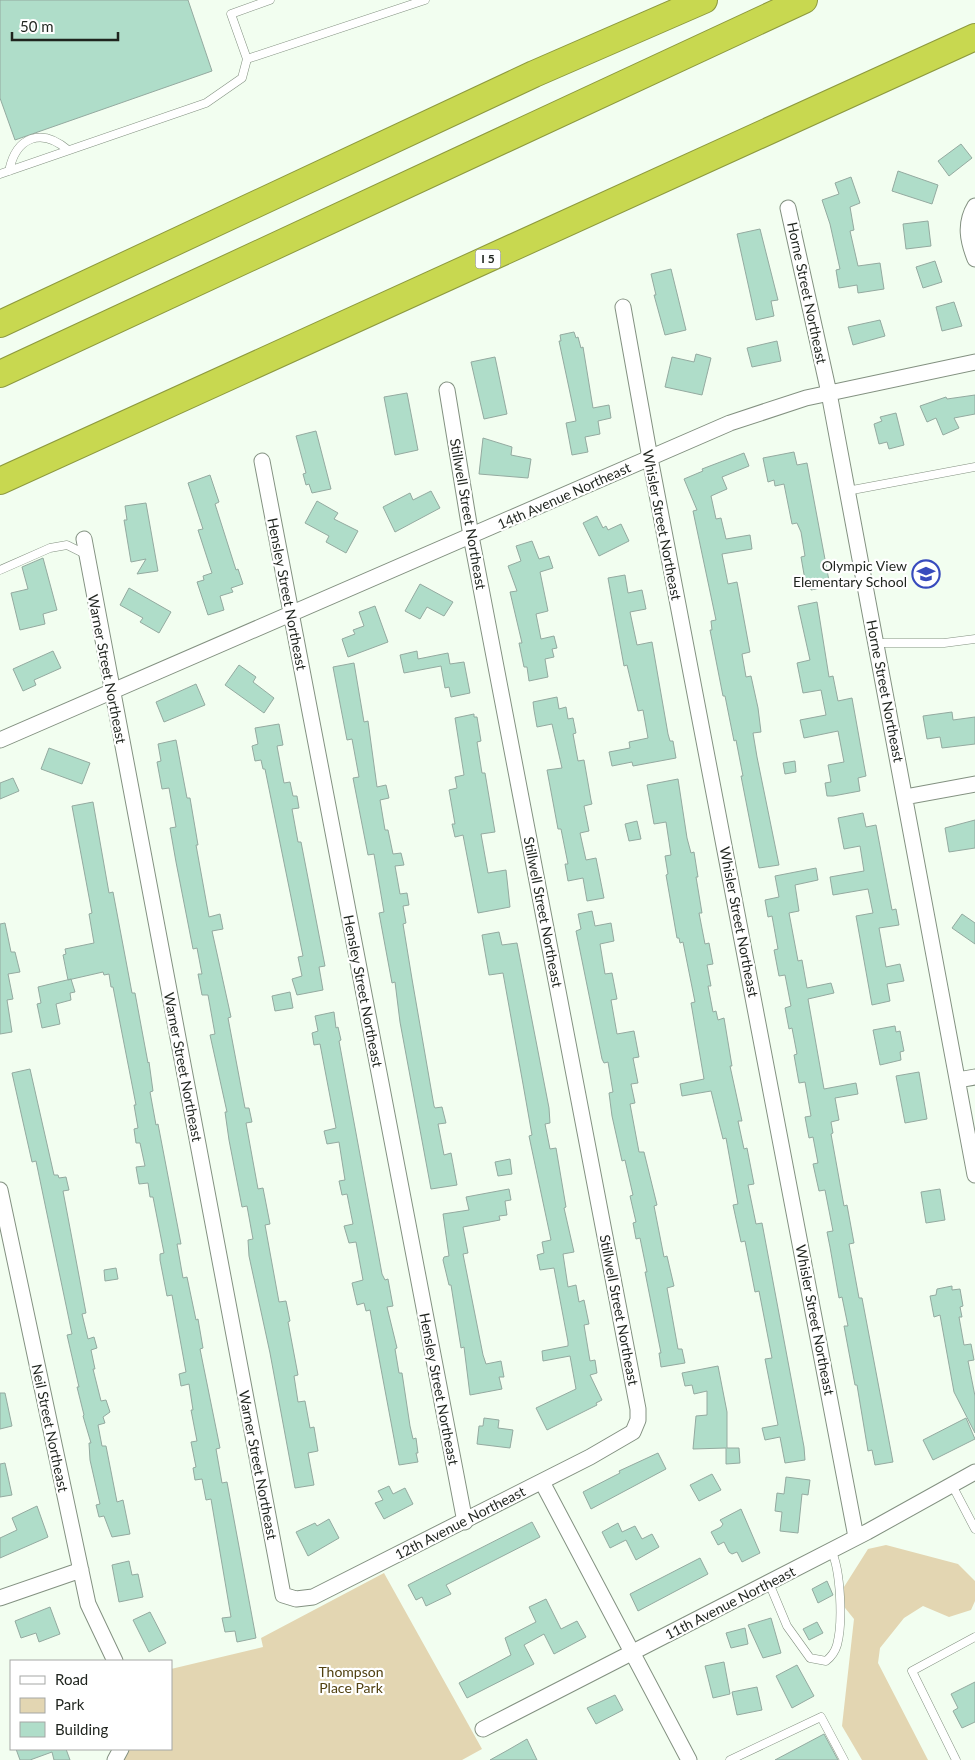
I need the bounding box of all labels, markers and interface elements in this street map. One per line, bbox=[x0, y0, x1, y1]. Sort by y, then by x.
scale bar bbox=[12, 10, 119, 42]
text: 50 m bbox=[20, 17, 54, 35]
street label: Horne Street Northeast bbox=[784, 220, 831, 365]
road number: I 5 bbox=[476, 250, 500, 268]
street label: Stillwell Street Northeast bbox=[447, 437, 490, 591]
street label: Whisler Street Northeast bbox=[640, 448, 685, 602]
street label: 14th Avenue Northeast bbox=[495, 459, 633, 533]
street label: Hensley Street Northeast bbox=[264, 516, 311, 672]
place label: Olympic View Elementary School bbox=[793, 557, 907, 590]
school or university icon: Olympic View Elementary School bbox=[911, 559, 941, 589]
street label: Warner Street Northeast bbox=[85, 593, 130, 745]
street label: Horne Street Northeast bbox=[863, 618, 908, 763]
street label: Stillwell Street Northeast bbox=[521, 835, 566, 989]
street label: Whisler Street Northeast bbox=[717, 845, 762, 999]
street label: Hensley Street Northeast bbox=[340, 913, 387, 1069]
street label: Warner Street Northeast bbox=[161, 991, 206, 1143]
street label: Stillwell Street Northeast bbox=[597, 1233, 642, 1387]
street label: Whisler Street Northeast bbox=[793, 1243, 838, 1397]
street label: Hensley Street Northeast bbox=[416, 1311, 463, 1467]
street label: Neil Street Northeast bbox=[29, 1362, 72, 1493]
street label: Warner Street Northeast bbox=[236, 1389, 281, 1541]
street label: 12th Avenue Northeast bbox=[392, 1482, 528, 1563]
street label: 11th Avenue Northeast bbox=[662, 1562, 798, 1643]
legend bbox=[10, 1660, 172, 1750]
park label: Thompson Place Park bbox=[318, 1663, 384, 1696]
text: Road bbox=[55, 1670, 88, 1688]
text: Park bbox=[55, 1695, 85, 1713]
text: Building bbox=[55, 1720, 108, 1738]

